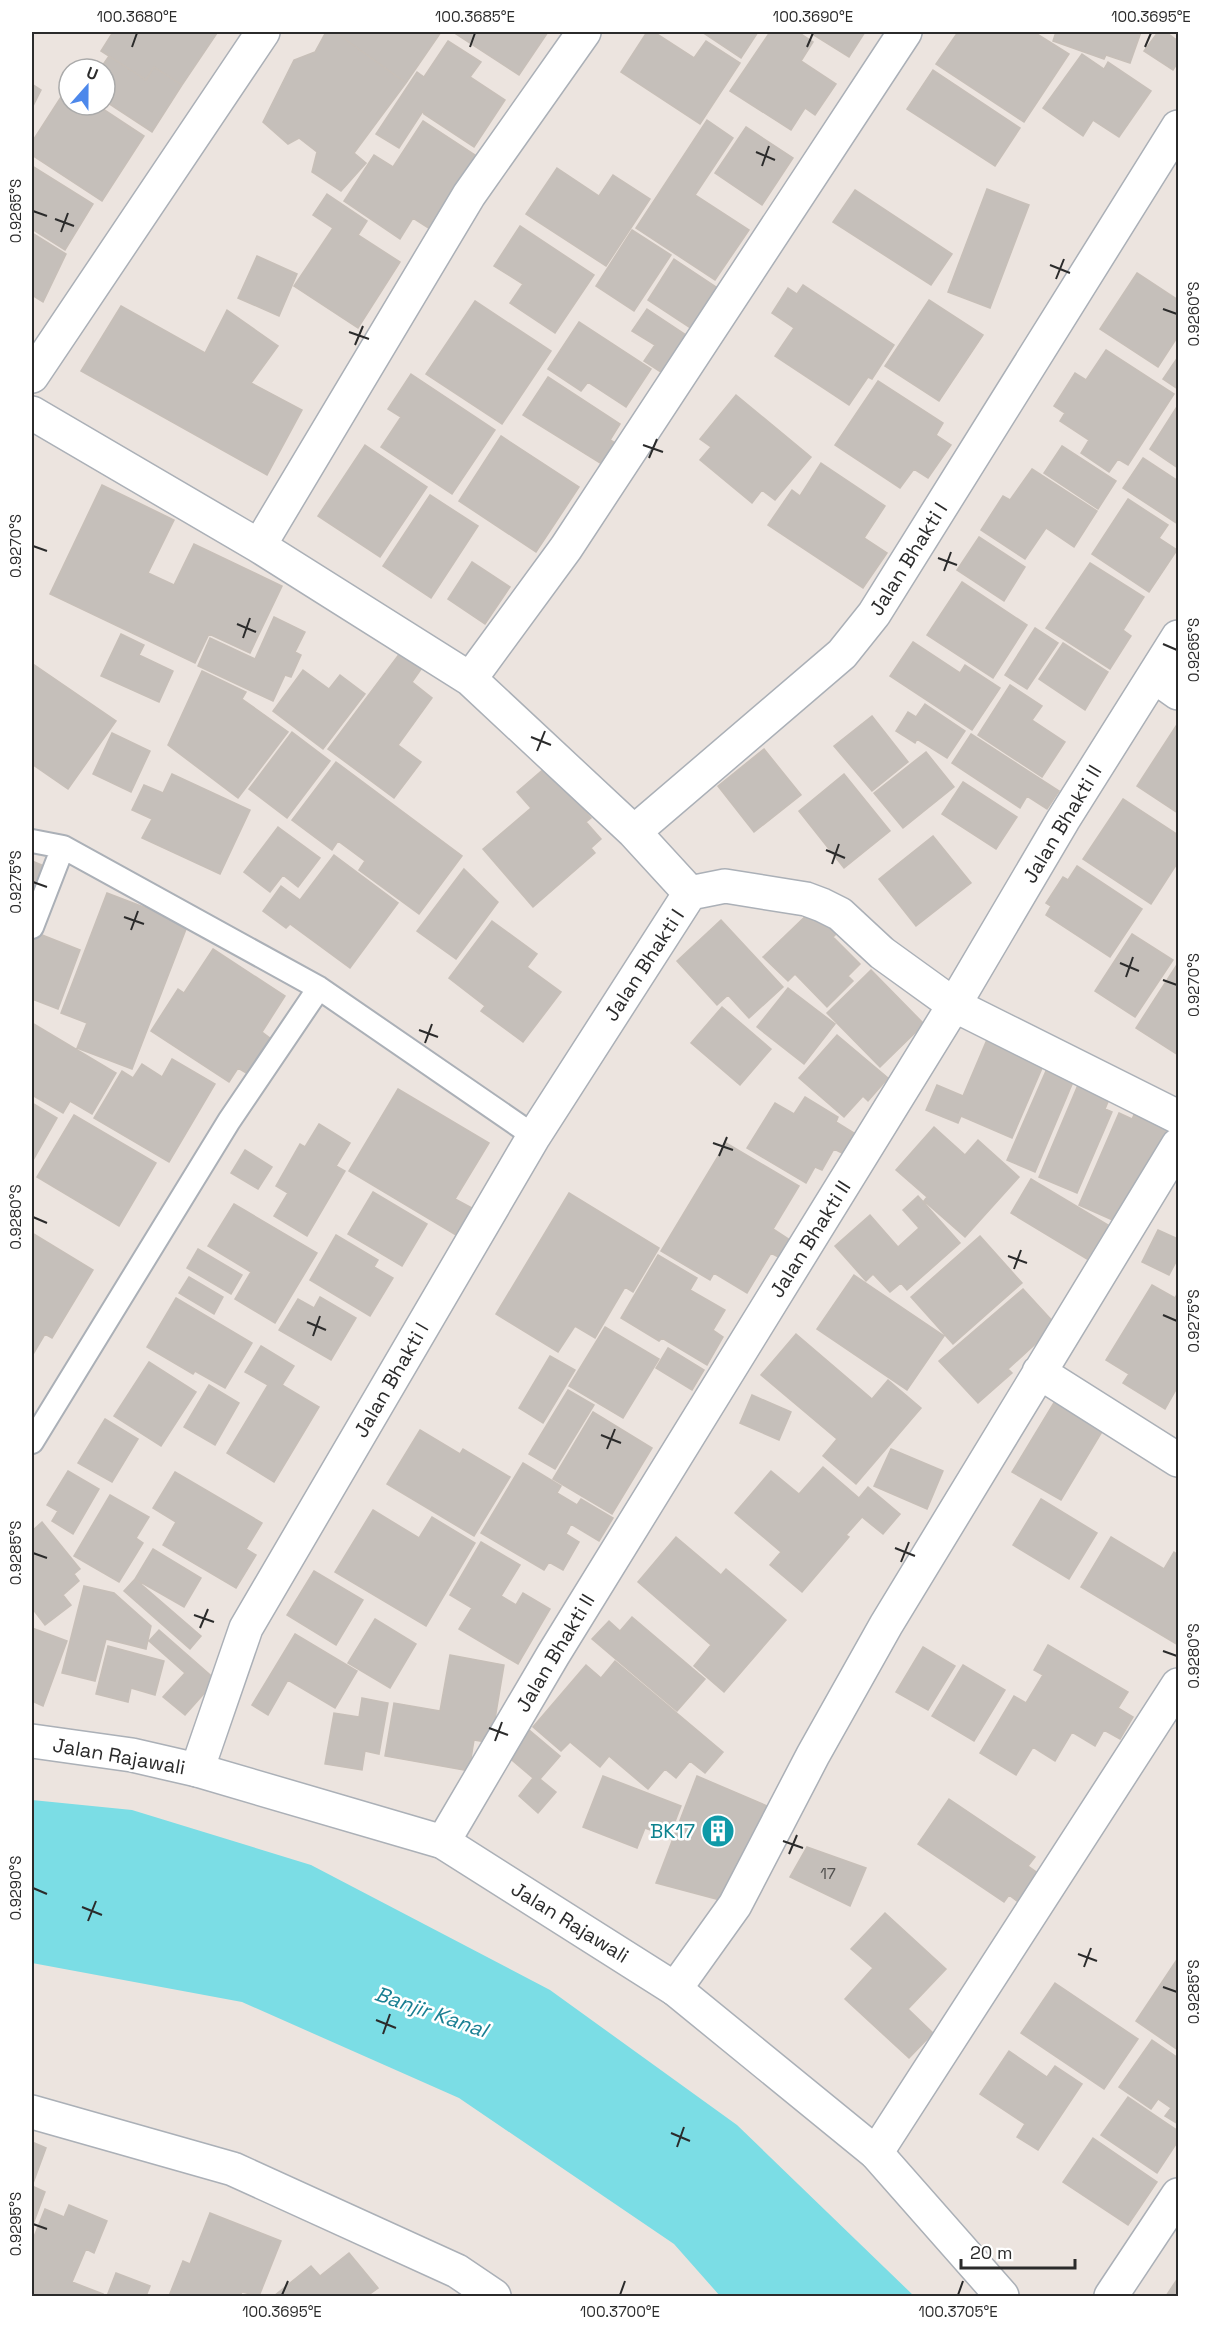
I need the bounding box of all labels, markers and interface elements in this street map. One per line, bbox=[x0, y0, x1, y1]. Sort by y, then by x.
text: 100.3680°E bbox=[97, 7, 177, 26]
text: 100.3685°E bbox=[435, 7, 515, 26]
text: 100.3690°E bbox=[773, 7, 853, 26]
text: 100.3695°E bbox=[1111, 7, 1191, 26]
north arrow bbox=[57, 57, 117, 117]
text: U bbox=[83, 62, 101, 85]
text: 0.9265°S bbox=[6, 179, 25, 243]
text: 0.9260°S bbox=[1184, 281, 1203, 347]
street label: Jalan Bhakti I bbox=[863, 498, 953, 620]
text: 0.9270°S bbox=[6, 514, 25, 578]
text: 0.9265°S bbox=[1184, 618, 1203, 682]
street label: Jalan Bhakti II bbox=[1016, 760, 1108, 888]
text: 0.9275°S bbox=[6, 850, 25, 914]
street label: Jalan Bhakti I bbox=[598, 904, 690, 1026]
text: 0.9270°S bbox=[1184, 953, 1203, 1017]
street label: Jalan Bhakti II bbox=[764, 1176, 856, 1302]
text: 0.9280°S bbox=[6, 1184, 25, 1250]
text: 0.9275°S bbox=[1184, 1289, 1203, 1353]
street label: Jalan Bhakti I bbox=[348, 1318, 434, 1442]
text: 0.9285°S bbox=[6, 1521, 25, 1585]
street label: Jalan Bhakti II bbox=[509, 1589, 601, 1717]
text: 0.9280°S bbox=[1184, 1623, 1203, 1689]
street label: Jalan Rajawali bbox=[51, 1732, 187, 1780]
building icon: BK17 bbox=[700, 1813, 736, 1849]
place label: BK17 bbox=[650, 1818, 695, 1844]
text: 0.9290°S bbox=[6, 1855, 25, 1921]
house number: 17 bbox=[820, 1863, 836, 1884]
street label: Jalan Rajawali bbox=[506, 1875, 634, 1969]
text: 0.9285°S bbox=[1184, 1960, 1203, 2024]
water label: Banjir Kanal bbox=[371, 1980, 494, 2044]
text: 0.9295°S bbox=[6, 2192, 25, 2256]
scale bar bbox=[961, 2232, 1075, 2270]
text: 20 m bbox=[970, 2241, 1013, 2264]
text: 100.3695°E bbox=[242, 2302, 322, 2321]
text: 100.3700°E bbox=[580, 2302, 660, 2321]
text: 100.3705°E bbox=[918, 2302, 998, 2321]

